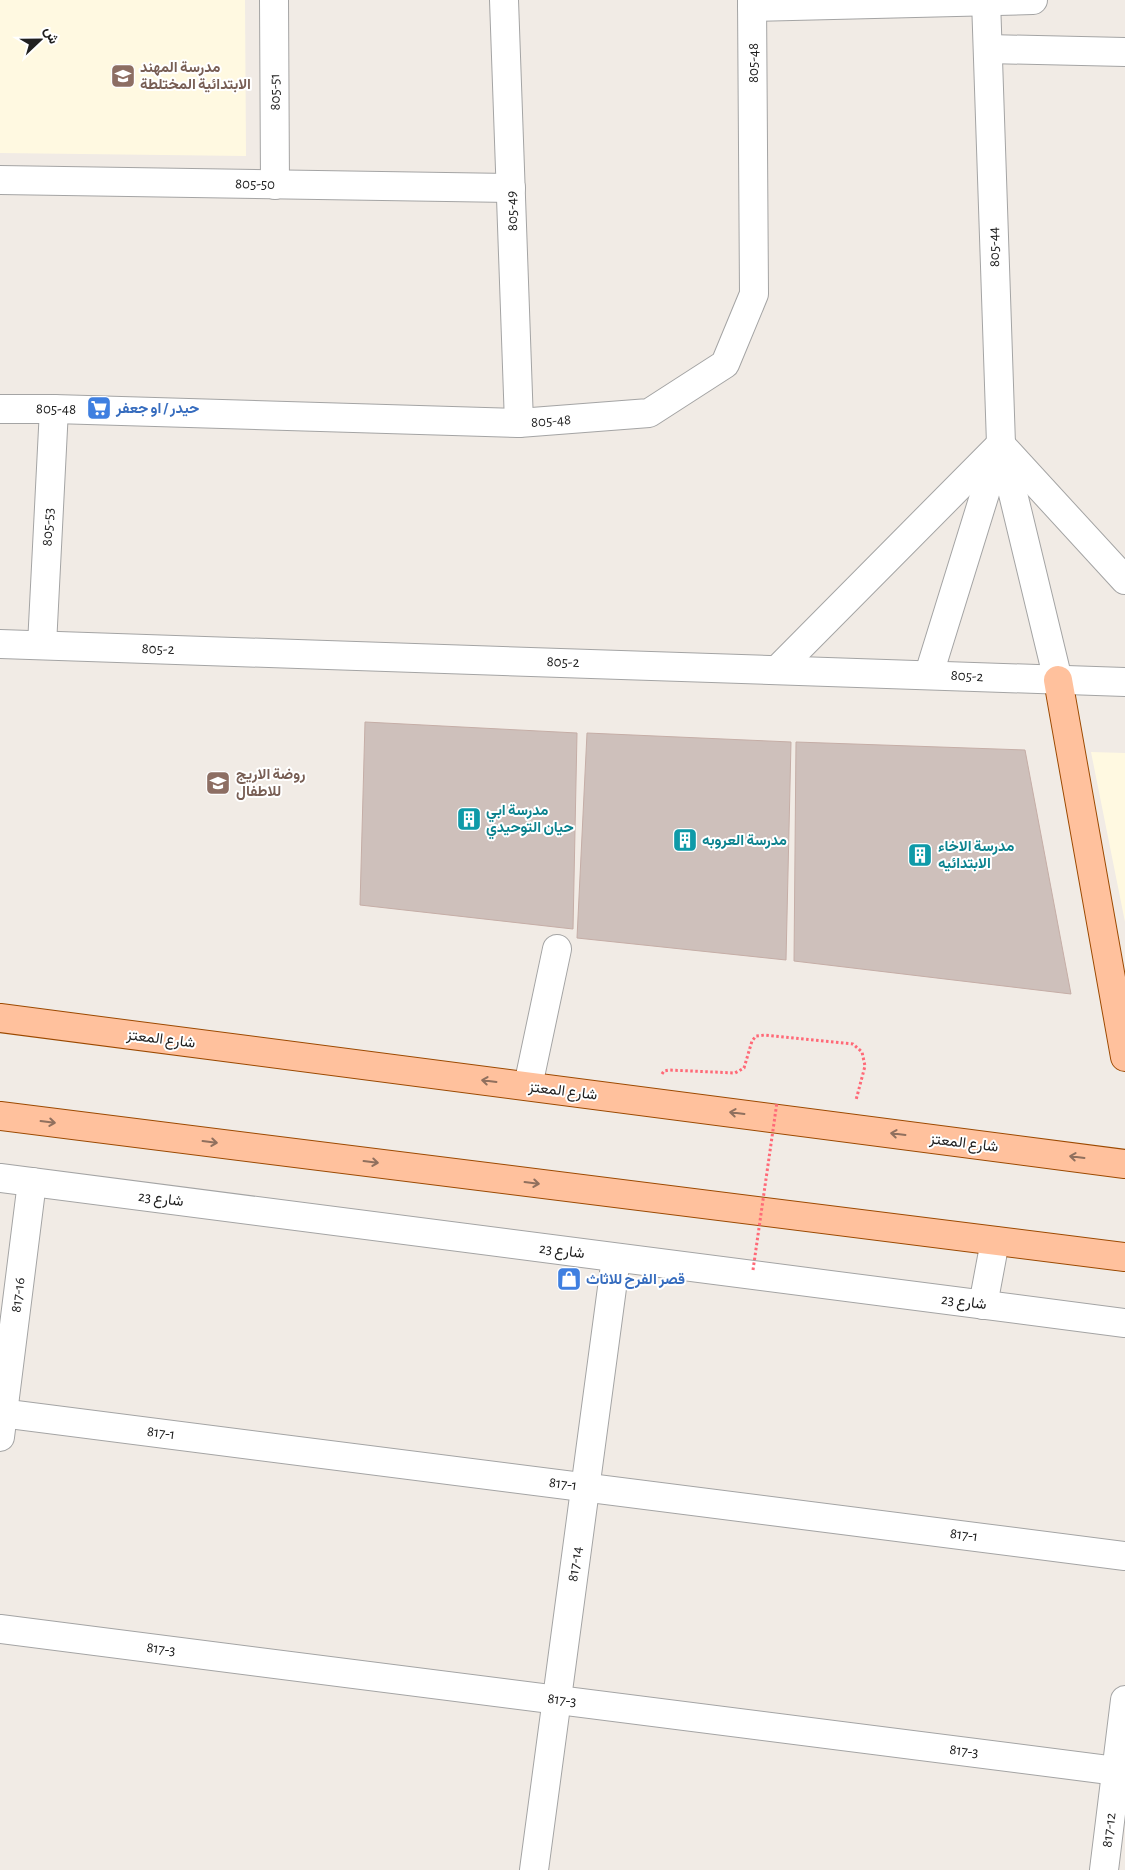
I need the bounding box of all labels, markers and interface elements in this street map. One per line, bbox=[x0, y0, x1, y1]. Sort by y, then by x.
north arrow bbox=[15, 15, 65, 65]
text: ش bbox=[41, 25, 61, 46]
street label: 805-48 bbox=[746, 43, 761, 83]
place label: مدرسة المهند الابتدائية المختلطة bbox=[140, 60, 251, 93]
school or university icon: مدرسة المهند الابتدائية المختلطة bbox=[110, 63, 136, 89]
street label: 805-51 bbox=[267, 73, 283, 111]
street label: 805-50 bbox=[235, 176, 275, 192]
street label: 805-49 bbox=[504, 191, 520, 231]
street label: 805-44 bbox=[986, 227, 1002, 267]
supermarket icon: حيدر / او جعفر bbox=[86, 395, 112, 421]
street label: 805-48 bbox=[36, 401, 76, 417]
place label: حيدر / او جعفر bbox=[115, 401, 199, 417]
street label: 805-48 bbox=[530, 412, 572, 430]
street label: 805-53 bbox=[40, 507, 56, 547]
street label: 805-2 bbox=[141, 641, 175, 657]
street label: 805-2 bbox=[546, 654, 580, 670]
street label: 805-2 bbox=[950, 668, 984, 684]
place label: روضة الاريج للاطفال bbox=[236, 767, 305, 800]
school or university icon: روضة الاريج للاطفال bbox=[205, 770, 231, 796]
place label: مدرسة ابي حيان التوحيدي bbox=[486, 803, 574, 840]
building icon: مدرسة ابي حيان التوحيدي bbox=[456, 806, 482, 832]
building icon: مدرسة العروبه bbox=[672, 827, 698, 853]
place label: مدرسة العروبه bbox=[702, 833, 787, 849]
place label: مدرسة الاخاء الابتدائيه bbox=[938, 839, 1014, 872]
building icon: مدرسة الاخاء الابتدائيه bbox=[907, 842, 933, 868]
street label: شارع المعتز bbox=[124, 1027, 196, 1054]
one-way arrow bbox=[481, 1076, 497, 1086]
street label: شارع المعتز bbox=[526, 1079, 598, 1106]
one-way arrow bbox=[729, 1108, 745, 1118]
one-way arrow bbox=[40, 1117, 56, 1127]
one-way arrow bbox=[890, 1129, 906, 1139]
street label: شارع المعتز bbox=[927, 1131, 999, 1158]
one-way arrow bbox=[201, 1137, 217, 1147]
one-way arrow bbox=[1069, 1152, 1085, 1162]
one-way arrow bbox=[363, 1158, 379, 1168]
one-way arrow bbox=[524, 1178, 540, 1188]
street label: شارع 23 bbox=[137, 1189, 185, 1212]
street label: شارع 23 bbox=[538, 1241, 586, 1264]
shop icon: قصر الفرح للاثاث bbox=[556, 1266, 582, 1292]
place label: قصر الفرح للاثاث bbox=[586, 1272, 685, 1289]
street label: 817-16 bbox=[8, 1277, 28, 1313]
street label: شارع 23 bbox=[940, 1292, 988, 1315]
street label: 817-1 bbox=[146, 1424, 176, 1442]
street label: 817-1 bbox=[548, 1475, 578, 1493]
street label: 817-1 bbox=[949, 1526, 979, 1544]
street label: 817-14 bbox=[565, 1545, 585, 1583]
street label: 817-3 bbox=[146, 1640, 176, 1658]
street label: 817-3 bbox=[547, 1691, 577, 1709]
street label: 817-3 bbox=[949, 1742, 979, 1760]
street label: 817-12 bbox=[1099, 1811, 1119, 1848]

